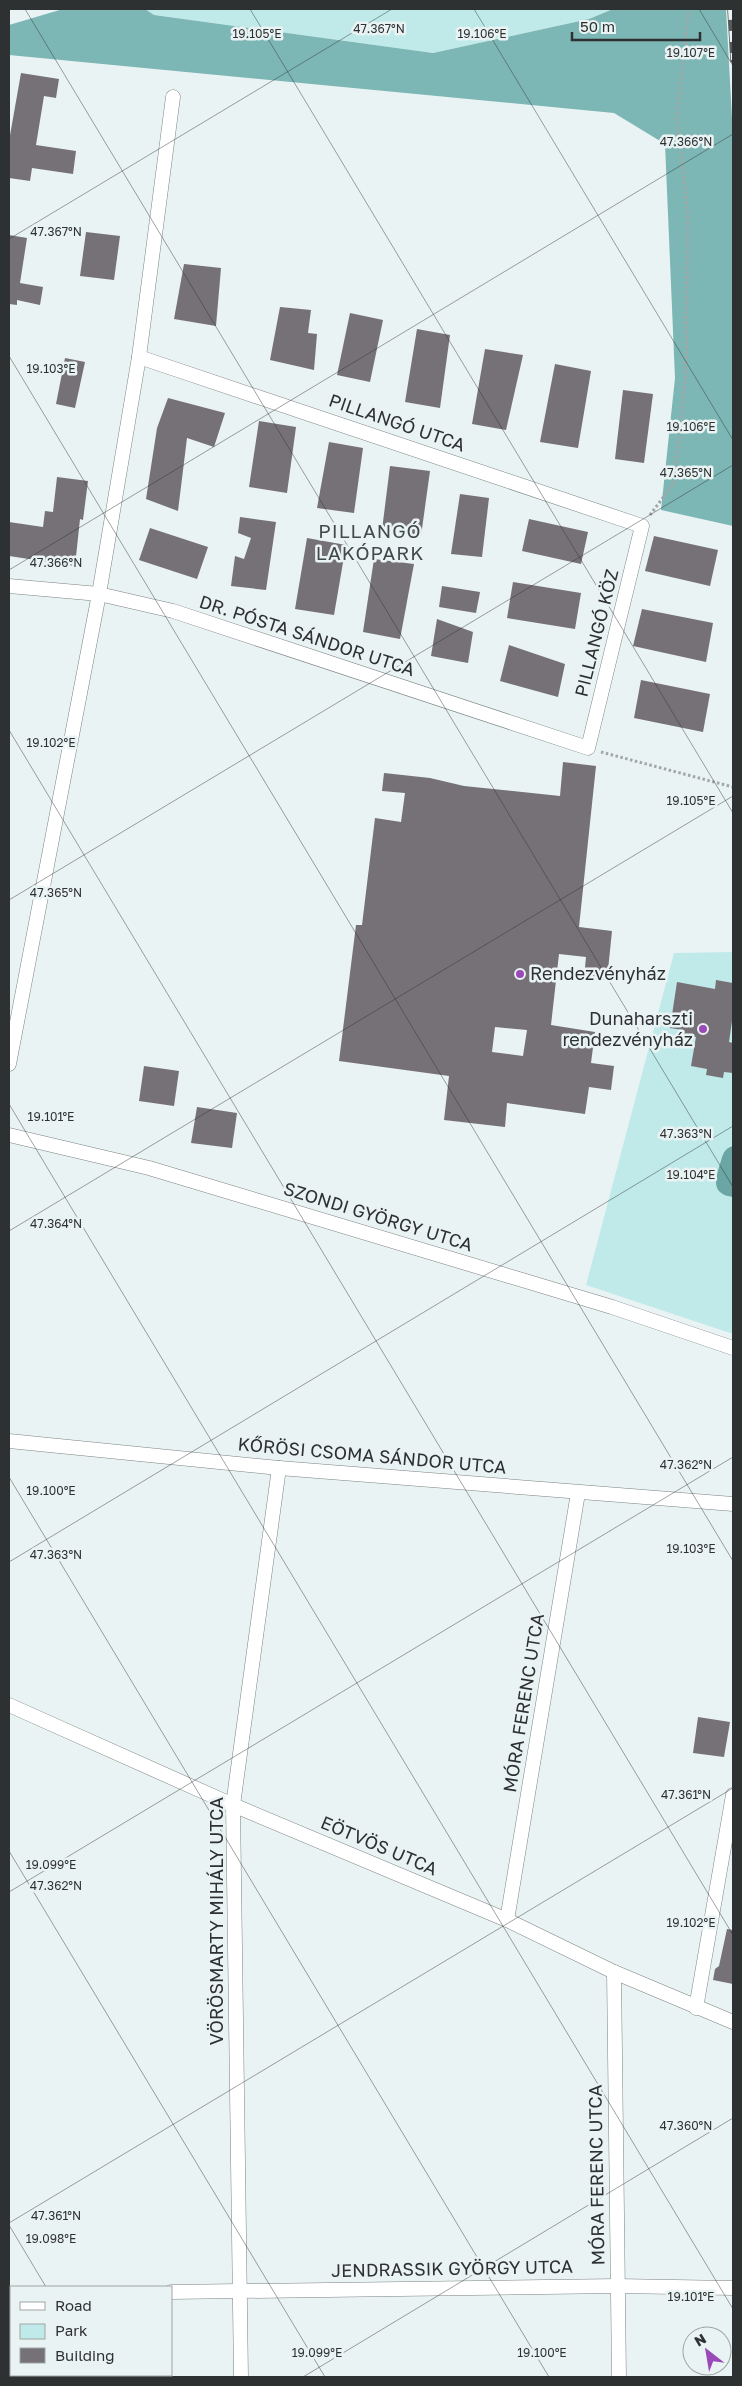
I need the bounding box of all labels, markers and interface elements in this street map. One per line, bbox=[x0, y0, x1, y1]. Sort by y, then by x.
scale bar bbox=[572, 10, 700, 42]
text: 50 m bbox=[580, 17, 615, 35]
text: 47.367°N bbox=[353, 21, 405, 36]
text: 19.105°E bbox=[233, 26, 281, 41]
text: 19.106°E bbox=[457, 26, 507, 41]
text: 19.107°E bbox=[667, 45, 715, 60]
text: 47.366°N bbox=[660, 134, 712, 149]
text: 47.367°N bbox=[30, 224, 82, 239]
text: 19.103°E bbox=[27, 361, 75, 376]
street label: PILLANGÓ UTCA bbox=[326, 388, 468, 456]
text: 19.106°E bbox=[666, 419, 716, 434]
text: 47.365°N bbox=[660, 465, 712, 480]
district label: PILLANGÓ LAKÓPARK bbox=[316, 519, 424, 564]
text: 47.366°N bbox=[30, 555, 82, 570]
street label: PILLANGÓ KÖZ bbox=[570, 567, 623, 699]
street label: DR. PÓSTA SÁNDOR UTCA bbox=[197, 590, 418, 680]
text: 19.102°E bbox=[27, 735, 75, 750]
text: 19.105°E bbox=[667, 793, 715, 808]
text: 47.365°N bbox=[30, 885, 82, 900]
place label: Rendezvényház bbox=[530, 962, 666, 984]
marker: Rendezvényház bbox=[514, 968, 526, 980]
place label: Dunaharszti rendezvényház bbox=[562, 1007, 693, 1050]
marker: Dunaharszti rendezvényház bbox=[697, 1023, 709, 1035]
text: 19.101°E bbox=[28, 1109, 74, 1124]
text: 47.363°N bbox=[660, 1126, 712, 1141]
text: 19.104°E bbox=[667, 1167, 715, 1182]
street label: SZONDI GYÖRGY UTCA bbox=[281, 1177, 475, 1255]
text: 47.364°N bbox=[30, 1216, 82, 1231]
street label: KŐRÖSI CSOMA SÁNDOR UTCA bbox=[237, 1432, 507, 1478]
text: 47.362°N bbox=[660, 1457, 712, 1472]
text: 19.100°E bbox=[26, 1483, 76, 1498]
text: 19.103°E bbox=[667, 1541, 715, 1556]
text: 47.363°N bbox=[30, 1547, 82, 1562]
street label: MÓRA FERENC UTCA bbox=[498, 1612, 548, 1794]
text: 47.361°N bbox=[661, 1787, 711, 1802]
street label: VÖRÖSMARTY MIHÁLY UTCA bbox=[205, 1797, 227, 2045]
street label: EÖTVÖS UTCA bbox=[318, 1811, 441, 1880]
text: 19.099°E bbox=[26, 1857, 76, 1872]
text: 47.362°N bbox=[30, 1878, 82, 1893]
text: 19.102°E bbox=[667, 1915, 715, 1930]
street label: MÓRA FERENC UTCA bbox=[583, 2084, 609, 2266]
text: 47.360°N bbox=[660, 2118, 712, 2133]
text: 47.361°N bbox=[31, 2208, 81, 2223]
text: 19.098°E bbox=[26, 2231, 76, 2246]
street label: JENDRASSIK GYÖRGY UTCA bbox=[331, 2255, 573, 2281]
legend bbox=[10, 2286, 172, 2376]
text: 19.101°E bbox=[668, 2289, 714, 2304]
text: Road bbox=[55, 2296, 92, 2314]
text: Park bbox=[55, 2321, 88, 2339]
north arrow bbox=[682, 2326, 732, 2376]
text: N bbox=[691, 2329, 709, 2349]
text: 19.099°E bbox=[292, 2345, 342, 2360]
text: 19.100°E bbox=[517, 2345, 567, 2360]
text: Building bbox=[55, 2346, 115, 2364]

